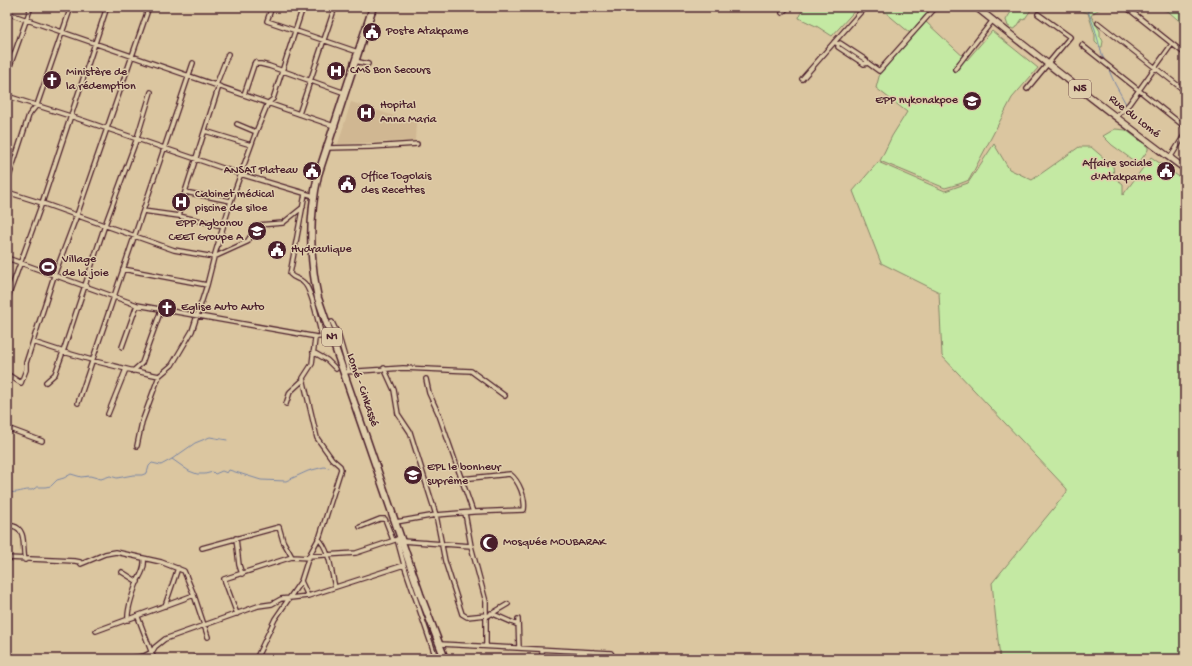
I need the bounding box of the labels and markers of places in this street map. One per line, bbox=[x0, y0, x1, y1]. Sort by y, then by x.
public building icon: Poste Atakpame bbox=[361, 21, 383, 43]
place label: Poste Atakpame bbox=[385, 25, 469, 39]
hospital icon: CMS Bon Secours bbox=[325, 60, 347, 82]
place label: CMS Bon Secours bbox=[350, 64, 431, 78]
place label: Ministère de la rédemption bbox=[66, 66, 136, 94]
church icon: Ministère de la rédemption bbox=[41, 69, 63, 91]
school or university icon: EPP nykonakpoe bbox=[961, 90, 983, 112]
place label: EPP nykonakpoe bbox=[875, 94, 959, 108]
place label: Hopital Anna Maria bbox=[380, 99, 437, 127]
hospital icon: Hopital Anna Maria bbox=[355, 102, 377, 124]
place label: Affaire sociale d'Atakpame bbox=[1082, 157, 1153, 185]
public building icon: ANSAT Plateau bbox=[301, 160, 323, 182]
public building icon: Affaire sociale d'Atakpame bbox=[1155, 160, 1177, 182]
place label: ANSAT Plateau bbox=[224, 164, 298, 178]
place label: Office Togolais des Recettes bbox=[361, 170, 432, 198]
public building icon: Office Togolais des Recettes bbox=[336, 173, 358, 195]
place label: Cabinet médical piscine de siloe bbox=[194, 188, 275, 216]
hospital icon: Cabinet médical piscine de siloe bbox=[170, 191, 192, 213]
place label: EPP Agbonou CEET Groupe A bbox=[168, 217, 244, 245]
school or university icon: EPP Agbonou CEET Groupe A bbox=[246, 220, 268, 242]
public building icon: Hydraulique bbox=[266, 239, 288, 261]
place label: Hydraulique bbox=[291, 243, 352, 257]
place label: Village de la joie bbox=[61, 253, 110, 281]
sports icon: Village de la joie bbox=[37, 256, 59, 278]
church icon: Eglise Auto Auto bbox=[156, 297, 178, 319]
place label: Eglise Auto Auto bbox=[181, 301, 265, 315]
place label: EPL le bonheur suprême bbox=[427, 461, 503, 489]
school or university icon: EPL le bonheur suprême bbox=[402, 464, 424, 486]
mosque icon: Mosquée MOUBARAK bbox=[478, 532, 500, 554]
place label: Mosquée MOUBARAK bbox=[503, 536, 607, 550]

